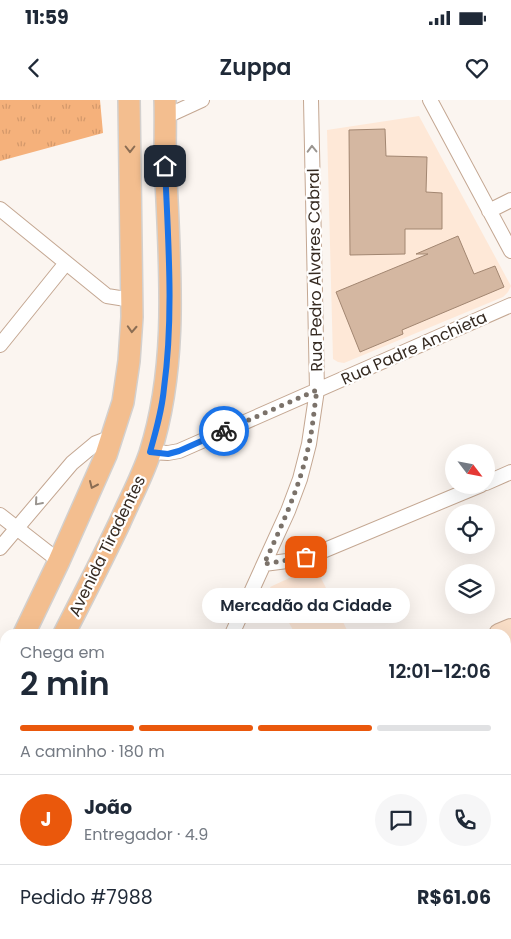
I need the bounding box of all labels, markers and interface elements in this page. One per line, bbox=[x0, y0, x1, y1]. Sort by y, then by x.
text: 11:59 bbox=[25, 4, 69, 31]
text: Zuppa bbox=[220, 52, 291, 83]
icon: back bbox=[20, 54, 48, 82]
icon: heart bbox=[463, 54, 491, 82]
one-way arrow bbox=[125, 145, 135, 153]
pin bbox=[144, 145, 186, 187]
one-way arrow bbox=[307, 145, 317, 152]
icon: home bbox=[151, 152, 179, 180]
street label: Rua Pedro Alvares Cabral bbox=[302, 168, 328, 372]
street label: Rua Padre Anchieta bbox=[337, 305, 491, 391]
one-way arrow bbox=[126, 325, 137, 333]
courier bbox=[199, 406, 249, 456]
icon: bike bbox=[210, 417, 238, 445]
north arrow bbox=[445, 444, 495, 494]
map controls bbox=[445, 444, 495, 614]
street label: Avenida Tiradentes bbox=[63, 472, 151, 620]
one-way arrow bbox=[88, 480, 99, 489]
one-way arrow bbox=[34, 497, 43, 506]
button: locate bbox=[445, 504, 495, 554]
pin bbox=[285, 536, 327, 578]
icon: bag bbox=[292, 543, 320, 571]
button: layers bbox=[445, 564, 495, 614]
callout: Mercadão da Cidade bbox=[202, 587, 410, 622]
text: Mercadão da Cidade bbox=[220, 594, 392, 617]
text: Chega em bbox=[20, 641, 105, 664]
text: 12:01–12:06 bbox=[389, 658, 491, 685]
text: 2 min bbox=[20, 661, 110, 706]
text: A caminho · 180 m bbox=[20, 740, 165, 763]
text: João bbox=[84, 794, 132, 821]
button: chat bbox=[375, 794, 427, 846]
button: phone bbox=[439, 794, 491, 846]
text: J bbox=[41, 806, 51, 833]
text: Entregador · 4.9 bbox=[84, 823, 208, 846]
text: Pedido #7988 bbox=[20, 884, 153, 911]
text: R$61.06 bbox=[417, 884, 491, 911]

